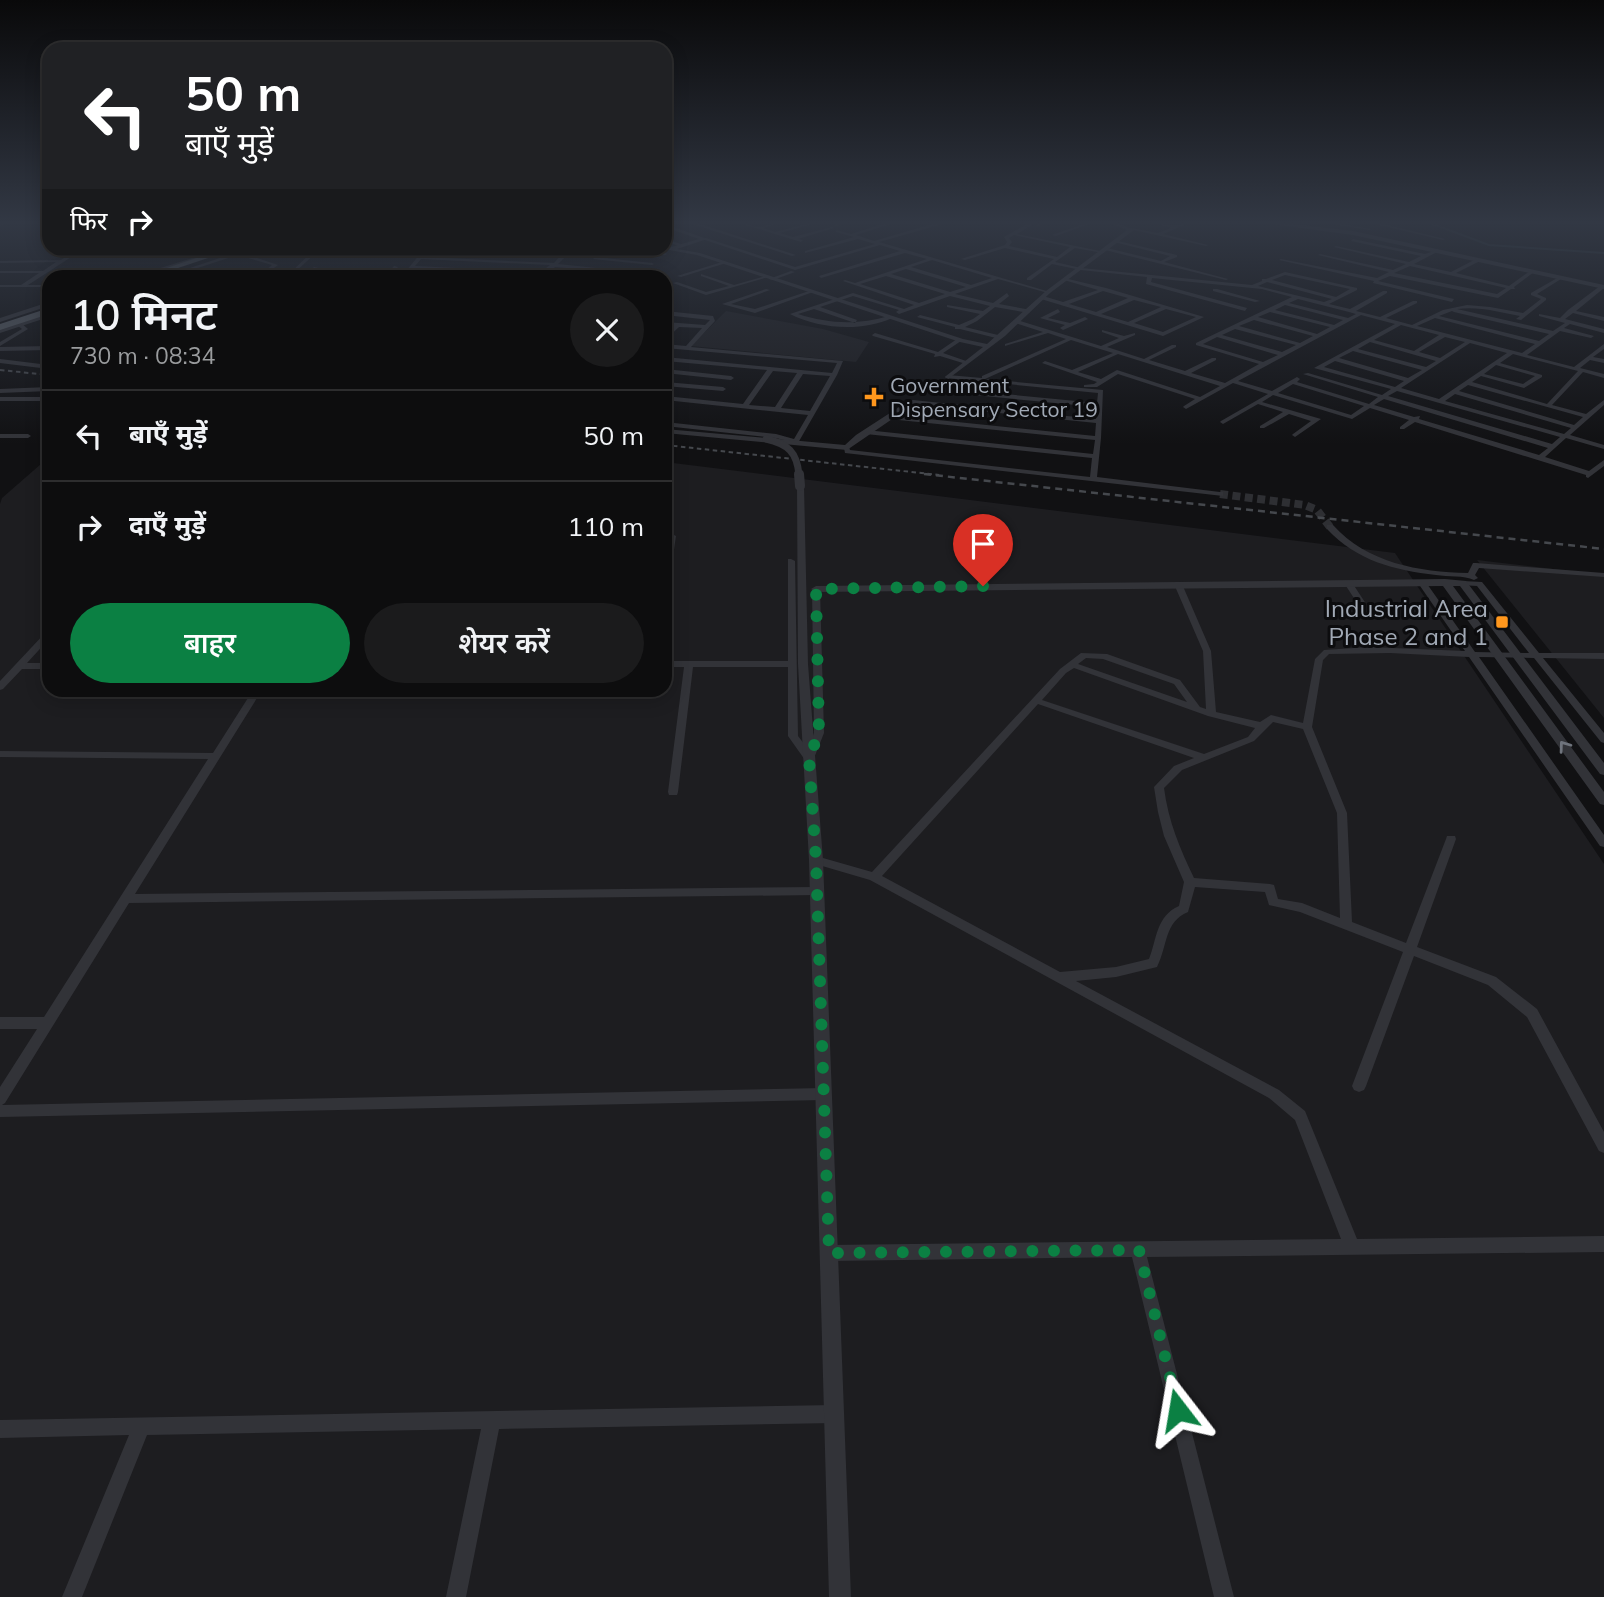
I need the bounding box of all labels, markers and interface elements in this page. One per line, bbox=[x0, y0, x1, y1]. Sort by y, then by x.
text: 50 m bbox=[185, 62, 301, 123]
icon: left bbox=[70, 70, 161, 161]
text: बाएँ मुड़ें bbox=[185, 123, 274, 163]
icon: right bbox=[121, 203, 159, 241]
text: फिर bbox=[70, 204, 107, 237]
text: 10 मिनट bbox=[70, 288, 217, 341]
button: close bbox=[570, 293, 644, 367]
text: 730 m · 08:34 bbox=[70, 341, 215, 370]
place label: Government Dispensary Sector 19 bbox=[890, 372, 1098, 422]
marker: Government Dispensary Sector 19 bbox=[864, 387, 884, 407]
icon: left bbox=[70, 417, 108, 455]
text: बाएँ मुड़ें bbox=[129, 417, 207, 450]
text: 50 m bbox=[583, 419, 644, 452]
icon: right bbox=[70, 508, 108, 546]
text: दाएँ मुड़ें bbox=[129, 508, 206, 541]
text: 110 m bbox=[568, 510, 644, 543]
pin bbox=[953, 514, 1013, 586]
icon: arrive bbox=[964, 525, 1002, 563]
place label: Industrial Area Phase 2 and 1 bbox=[1325, 593, 1488, 651]
button: बाहर bbox=[70, 603, 350, 683]
button: शेयर करें bbox=[364, 603, 644, 683]
marker: Industrial Area Phase 2 and 1 bbox=[1494, 614, 1510, 630]
one-way arrow bbox=[1559, 741, 1572, 754]
position arrow bbox=[1141, 1373, 1215, 1447]

